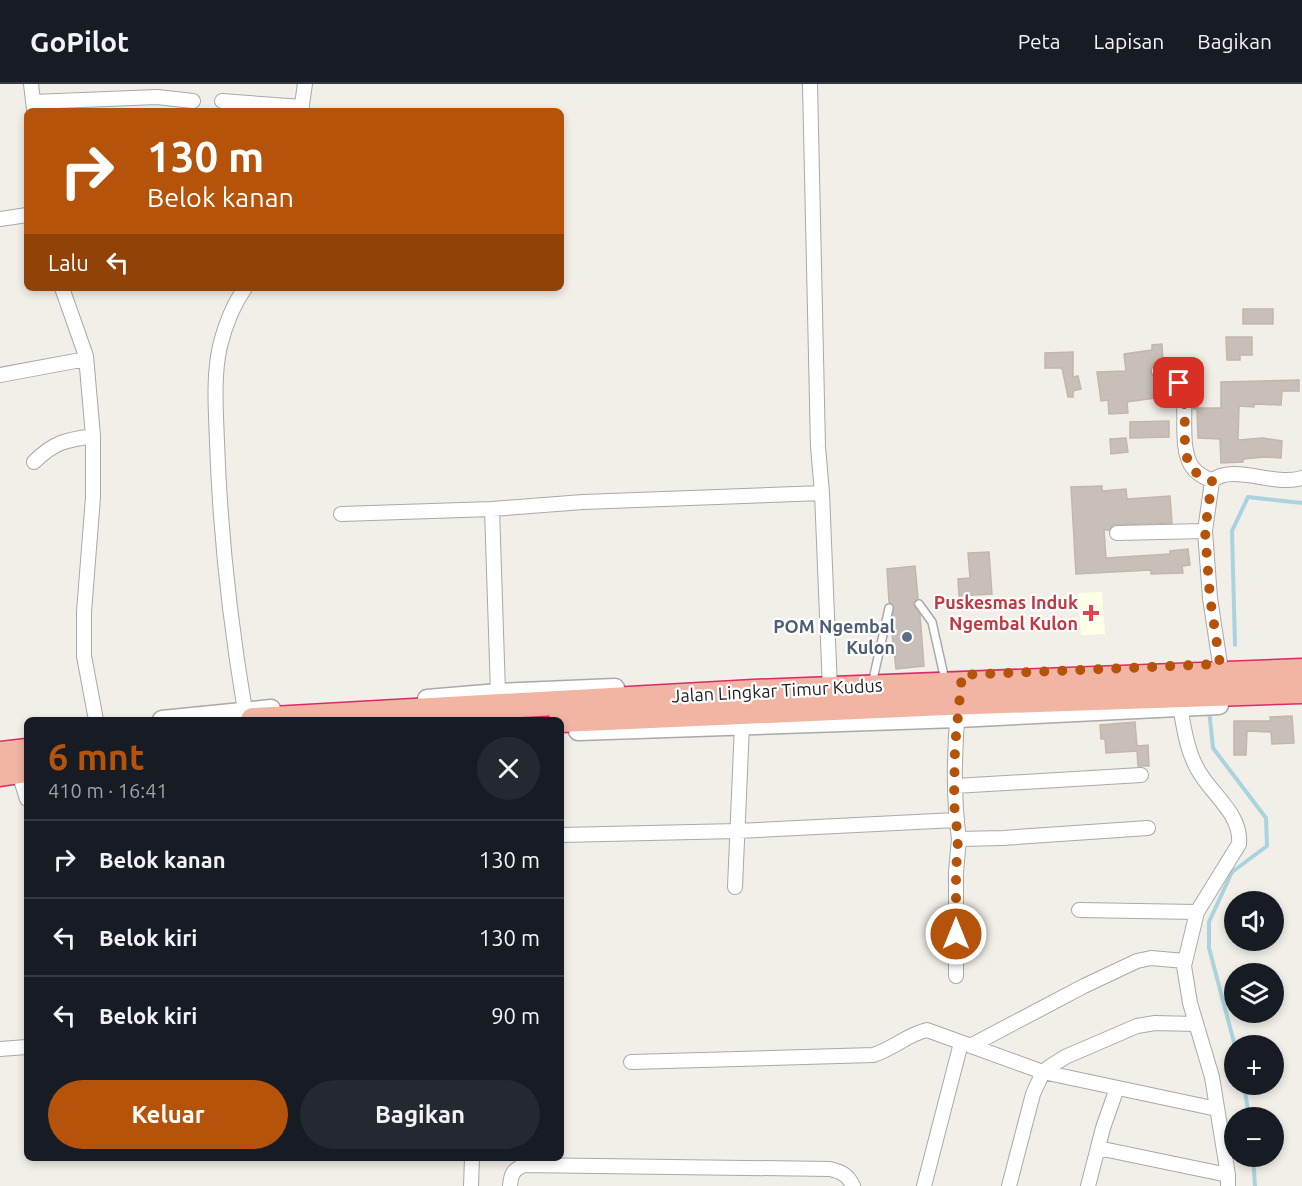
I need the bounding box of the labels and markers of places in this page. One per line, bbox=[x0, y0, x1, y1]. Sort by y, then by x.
pin bbox=[1153, 357, 1204, 408]
place label: Puskesmas Induk Ngembal Kulon bbox=[934, 592, 1078, 633]
marker: Puskesmas Induk Ngembal Kulon bbox=[1082, 604, 1100, 622]
place label: POM Ngembal Kulon bbox=[773, 616, 896, 657]
marker: POM Ngembal Kulon bbox=[900, 630, 914, 644]

